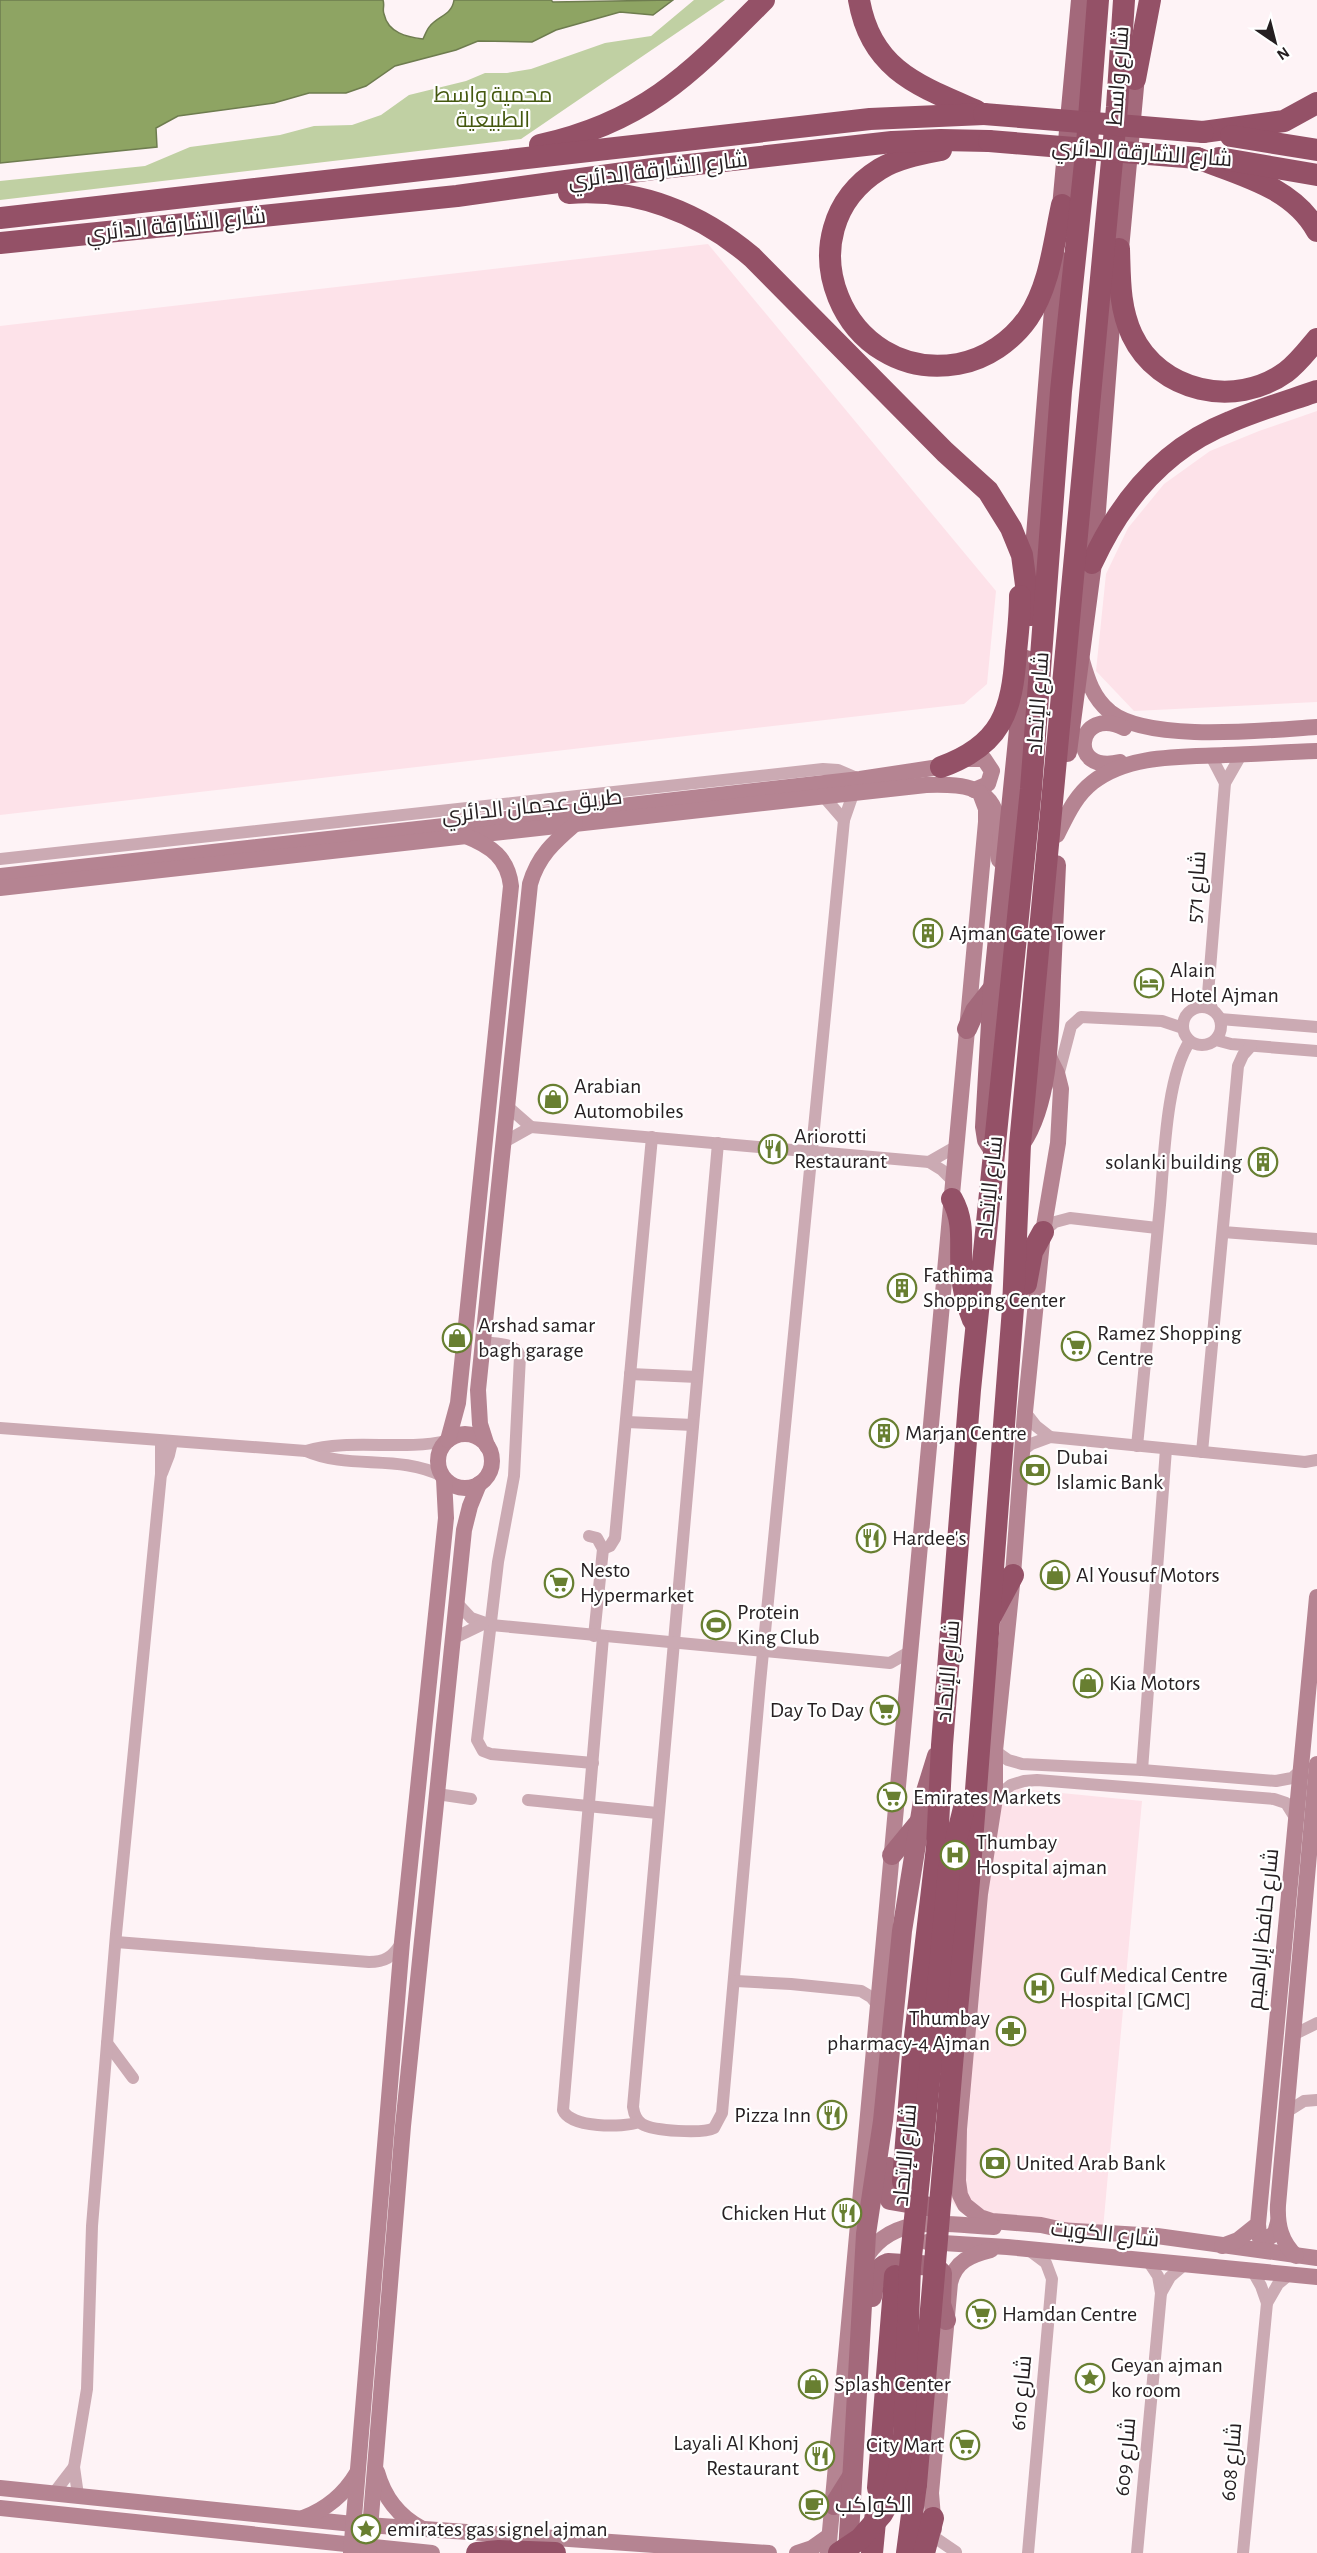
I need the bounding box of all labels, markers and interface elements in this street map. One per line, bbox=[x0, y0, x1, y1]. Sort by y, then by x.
north arrow bbox=[1245, 12, 1305, 72]
street label: شارع واسط bbox=[1104, 25, 1135, 127]
text: N bbox=[1274, 44, 1292, 63]
park label: محمية واسط الطبيعية bbox=[434, 84, 552, 131]
street label: شارع الشارقة الدائري bbox=[1051, 136, 1233, 175]
street label: شارع الشارقة الدائري bbox=[567, 148, 750, 197]
street label: شارع الشارقة الدائري bbox=[85, 205, 268, 250]
street label: شارع الإتحاد bbox=[1023, 651, 1056, 755]
street label: طريق عجمان الدائري bbox=[441, 786, 624, 831]
street label: شارع 571 bbox=[1183, 850, 1212, 924]
building icon: Ajman Gate Tower bbox=[912, 917, 944, 949]
place label: Ajman Gate Tower bbox=[949, 922, 1105, 944]
place label: Alain Hotel Ajman bbox=[1170, 959, 1279, 1006]
hotel icon: Alain Hotel Ajman bbox=[1133, 967, 1165, 999]
place label: Arabian Automobiles bbox=[574, 1075, 684, 1122]
shop icon: Arabian Automobiles bbox=[537, 1083, 569, 1115]
place label: Ariorotti Restaurant bbox=[794, 1125, 887, 1172]
restaurant icon: Ariorotti Restaurant bbox=[757, 1133, 789, 1165]
street label: شارع الإتحاد bbox=[974, 1135, 1009, 1239]
building icon: solanki building bbox=[1247, 1146, 1279, 1178]
place label: solanki building bbox=[1105, 1151, 1242, 1173]
place label: Fathima Shopping Center bbox=[923, 1264, 1065, 1311]
building icon: Fathima Shopping Center bbox=[886, 1272, 918, 1304]
place label: Arshad samar bagh garage bbox=[478, 1314, 595, 1361]
shop icon: Arshad samar bagh garage bbox=[441, 1322, 473, 1354]
place label: Ramez Shopping Centre bbox=[1097, 1322, 1242, 1369]
supermarket icon: Ramez Shopping Centre bbox=[1060, 1330, 1092, 1362]
building icon: Marjan Centre bbox=[868, 1417, 900, 1449]
place label: Marjan Centre bbox=[905, 1422, 1027, 1444]
place label: Dubai Islamic Bank bbox=[1056, 1446, 1163, 1493]
bank icon: Dubai Islamic Bank bbox=[1019, 1454, 1051, 1486]
restaurant icon: Hardee's bbox=[855, 1522, 887, 1554]
place label: Hardee's bbox=[892, 1527, 967, 1549]
place label: Nesto Hypermarket bbox=[580, 1559, 694, 1606]
shop icon: Al Yousuf Motors bbox=[1039, 1559, 1071, 1591]
place label: Al Yousuf Motors bbox=[1076, 1564, 1220, 1586]
supermarket icon: Nesto Hypermarket bbox=[543, 1567, 575, 1599]
place label: Protein King Club bbox=[737, 1601, 819, 1648]
sports icon: Protein King Club bbox=[700, 1609, 732, 1641]
street label: شارع الإتحاد bbox=[933, 1619, 966, 1723]
shop icon: Kia Motors bbox=[1072, 1667, 1104, 1699]
place label: Kia Motors bbox=[1109, 1672, 1200, 1694]
supermarket icon: Day To Day bbox=[869, 1694, 901, 1726]
place label: Day To Day bbox=[770, 1699, 865, 1721]
supermarket icon: Emirates Markets bbox=[876, 1781, 908, 1813]
place label: Emirates Markets bbox=[913, 1786, 1061, 1808]
place label: Thumbay Hospital ajman bbox=[976, 1831, 1107, 1878]
hospital icon: Thumbay Hospital ajman bbox=[939, 1839, 971, 1871]
street label: شارع حافظ إبراهيم bbox=[1244, 1847, 1286, 2011]
place label: Gulf Medical Centre Hospital [GMC] bbox=[1060, 1964, 1228, 2011]
hospital icon: Gulf Medical Centre Hospital [GMC] bbox=[1023, 1972, 1055, 2004]
place label: Thumbay pharmacy-4 Ajman bbox=[827, 2007, 991, 2054]
pharmacy icon: Thumbay pharmacy-4 Ajman bbox=[995, 2015, 1027, 2047]
restaurant icon: Pizza Inn bbox=[816, 2099, 848, 2131]
street label: شارع الإتحاد bbox=[890, 2103, 923, 2207]
place label: Pizza Inn bbox=[734, 2104, 811, 2126]
bank icon: United Arab Bank bbox=[979, 2147, 1011, 2179]
place label: United Arab Bank bbox=[1016, 2152, 1166, 2174]
restaurant icon: Chicken Hut bbox=[831, 2197, 863, 2229]
place label: Chicken Hut bbox=[721, 2202, 826, 2224]
street label: شارع الكويت bbox=[1049, 2217, 1160, 2254]
supermarket icon: Hamdan Centre bbox=[965, 2298, 997, 2330]
place label: Hamdan Centre bbox=[1002, 2303, 1137, 2325]
street label: شارع 610 bbox=[1007, 2354, 1038, 2432]
place label: Geyan ajman ko room bbox=[1111, 2354, 1223, 2401]
place icon: Geyan ajman ko room bbox=[1074, 2362, 1106, 2394]
shop icon: Splash Center bbox=[797, 2368, 829, 2400]
place label: Splash Center bbox=[834, 2373, 951, 2395]
street label: شارع 609 bbox=[1111, 2417, 1142, 2497]
street label: شارع 608 bbox=[1217, 2422, 1248, 2502]
supermarket icon: City Mart bbox=[949, 2429, 981, 2461]
place label: Layali Al Khonj Restaurant bbox=[673, 2432, 799, 2479]
place label: City Mart bbox=[866, 2434, 944, 2456]
restaurant icon: Layali Al Khonj Restaurant bbox=[804, 2440, 836, 2472]
cafe icon: الكواكب bbox=[798, 2489, 830, 2521]
place label: الكواكب bbox=[835, 2494, 912, 2517]
place icon: emirates gas signel ajman bbox=[350, 2513, 382, 2545]
place label: emirates gas signel ajman bbox=[387, 2518, 608, 2540]

